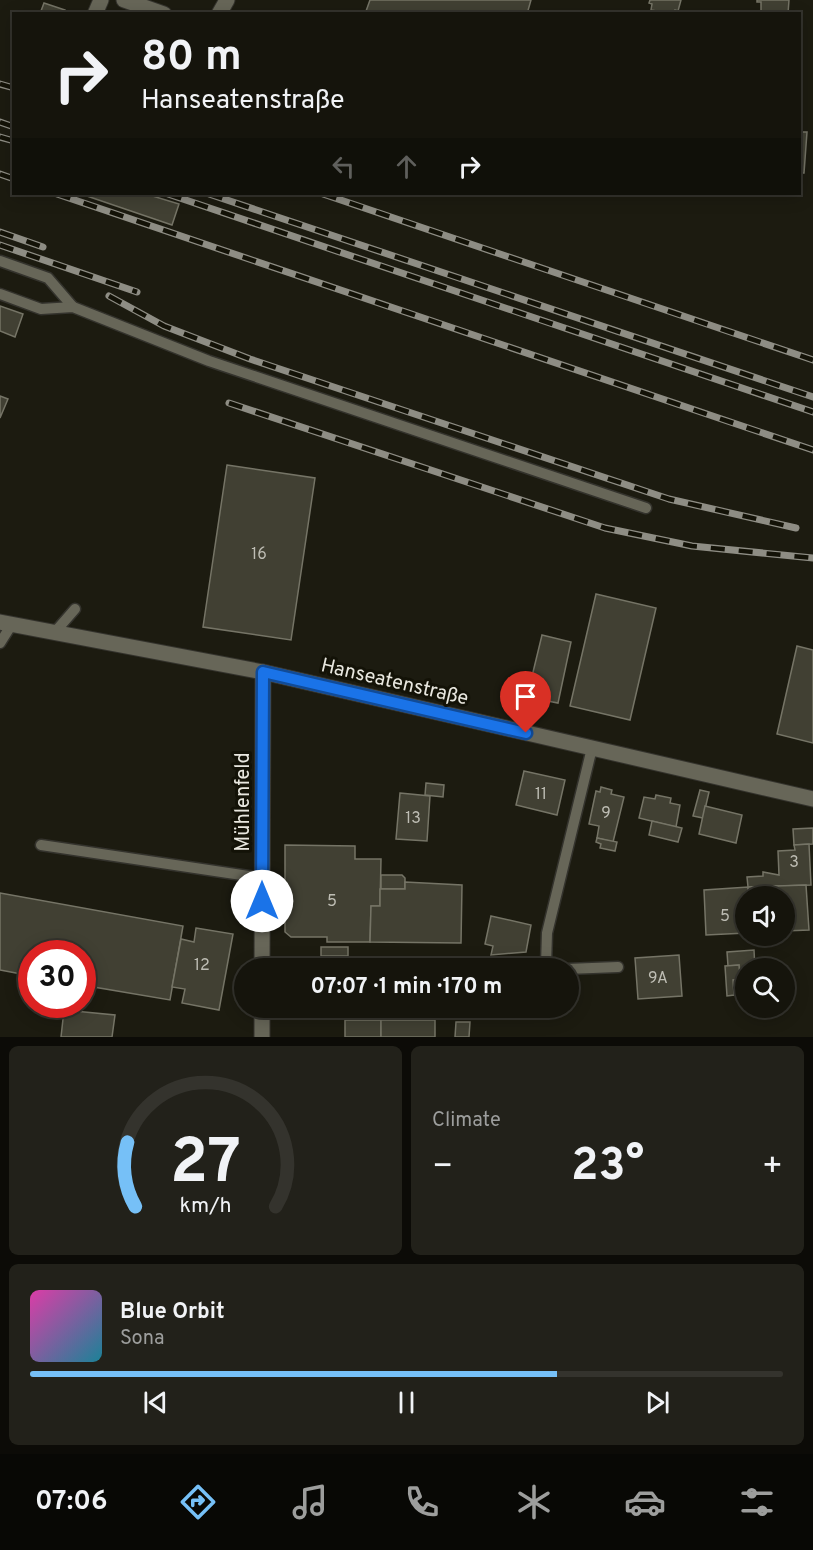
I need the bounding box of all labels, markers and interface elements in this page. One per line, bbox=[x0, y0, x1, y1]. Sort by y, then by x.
text: 80 m bbox=[141, 32, 242, 85]
icon: right bbox=[42, 36, 120, 114]
text: Hanseatenstraße bbox=[141, 84, 344, 118]
icon: left bbox=[327, 150, 360, 183]
icon: ahead bbox=[390, 150, 423, 183]
icon: right bbox=[453, 150, 486, 183]
house number: 16 bbox=[251, 545, 267, 565]
street label: Hanseatenstraße bbox=[318, 653, 471, 713]
pin bbox=[500, 671, 551, 733]
icon: arrive bbox=[509, 680, 542, 713]
street label: Mühlenfeld bbox=[231, 752, 257, 852]
house number: 11 bbox=[535, 785, 547, 805]
house number: 9 bbox=[601, 804, 611, 824]
house number: 13 bbox=[405, 809, 421, 829]
house number: 3 bbox=[789, 853, 799, 873]
position arrow bbox=[230, 869, 294, 933]
map controls bbox=[735, 886, 795, 1018]
button: sound bbox=[735, 886, 795, 946]
house number: 5 bbox=[327, 892, 337, 912]
house number: 5 bbox=[720, 907, 730, 927]
speed limit sign: 30 bbox=[18, 940, 96, 1018]
house number: 12 bbox=[194, 956, 210, 976]
button: search bbox=[735, 958, 795, 1018]
house number: 9A bbox=[648, 969, 668, 989]
text: 07:07 · 1 min · 170 m bbox=[311, 974, 502, 1001]
text: Climate bbox=[432, 1108, 501, 1134]
text: 27 bbox=[170, 1126, 241, 1205]
text: 23° bbox=[571, 1139, 644, 1196]
text: − bbox=[432, 1147, 453, 1189]
text: + bbox=[762, 1147, 783, 1189]
text: km/h bbox=[179, 1194, 232, 1221]
text: Blue Orbit bbox=[120, 1299, 225, 1326]
text: Sona bbox=[120, 1326, 165, 1352]
icon: previous bbox=[139, 1386, 172, 1419]
icon: pause bbox=[390, 1386, 423, 1419]
icon: next bbox=[641, 1386, 674, 1419]
icon: directions bbox=[177, 1481, 219, 1523]
icon: music bbox=[289, 1481, 331, 1523]
icon: phone bbox=[401, 1481, 443, 1523]
icon: climate bbox=[513, 1481, 555, 1523]
icon: car bbox=[624, 1481, 666, 1523]
icon: filters bbox=[736, 1481, 778, 1523]
text: 07:06 bbox=[35, 1485, 108, 1519]

